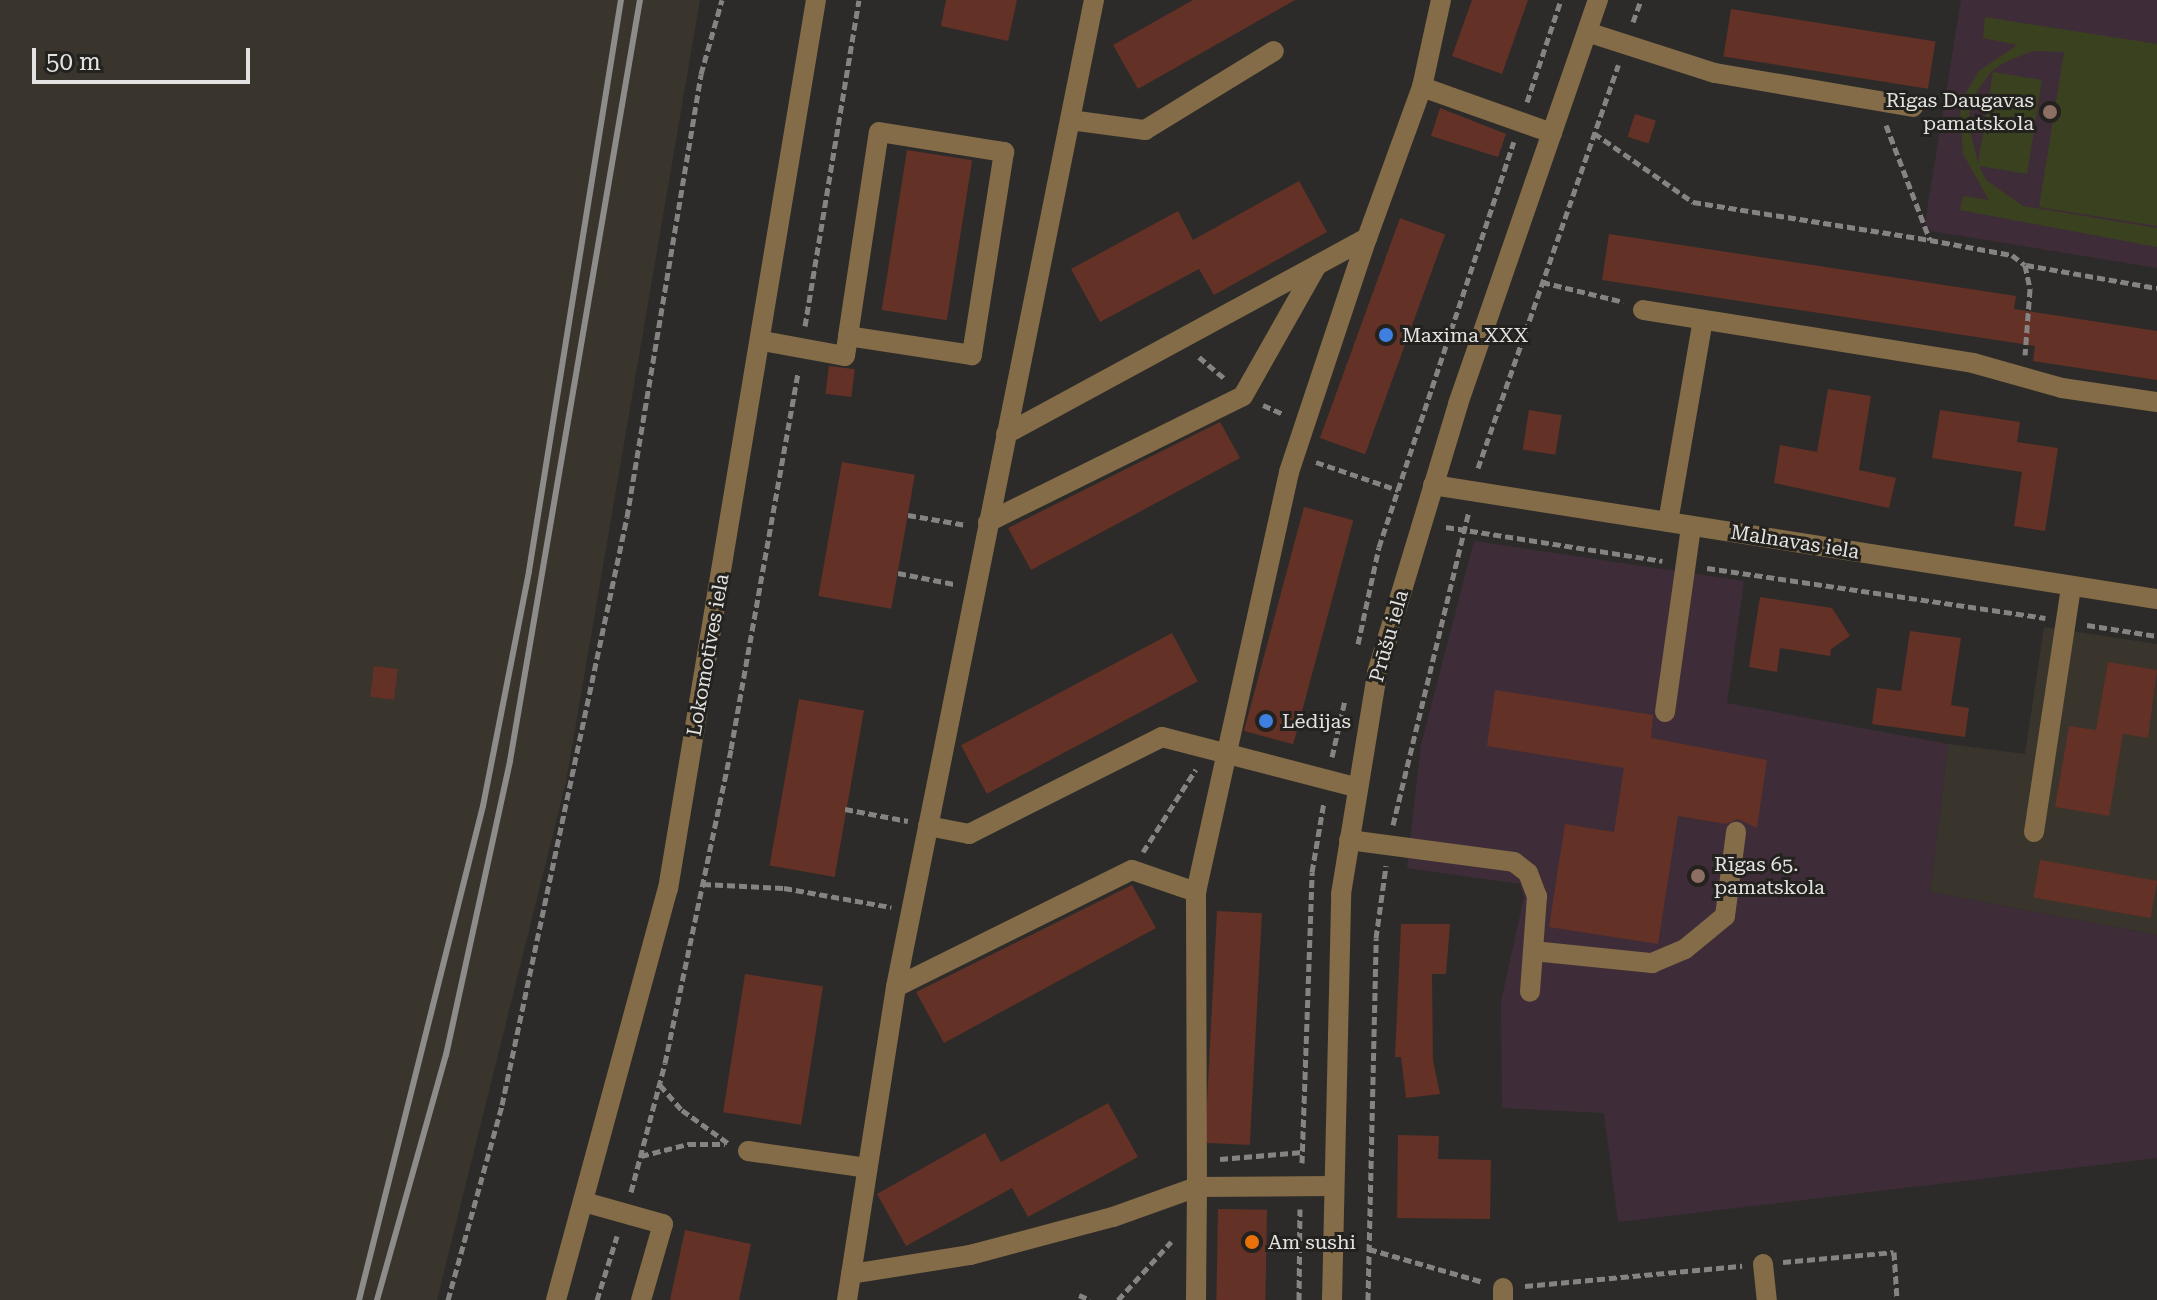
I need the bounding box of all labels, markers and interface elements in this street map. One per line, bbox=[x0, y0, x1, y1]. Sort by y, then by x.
scale bar bbox=[36, 32, 254, 82]
text: 50 m bbox=[46, 48, 101, 76]
place label: Rīgas Daugavas pamatskola bbox=[1886, 88, 2034, 135]
marker: Rīgas Daugavas pamatskola bbox=[2041, 103, 2059, 121]
place label: Maxima XXX bbox=[1402, 323, 1528, 347]
marker: Maxima XXX bbox=[1377, 326, 1395, 344]
street label: Malnavas iela bbox=[1729, 520, 1861, 564]
street label: Lokomotīves iela bbox=[682, 572, 734, 738]
street label: Prūšu iela bbox=[1364, 587, 1414, 685]
place label: Lēdijas bbox=[1282, 709, 1351, 733]
marker: Lēdijas bbox=[1257, 712, 1275, 730]
place label: Rīgas 65. pamatskola bbox=[1714, 852, 1825, 899]
marker: Rīgas 65. pamatskola bbox=[1689, 867, 1707, 885]
place label: Am sushi bbox=[1268, 1230, 1356, 1254]
marker: Am sushi bbox=[1243, 1233, 1261, 1251]

